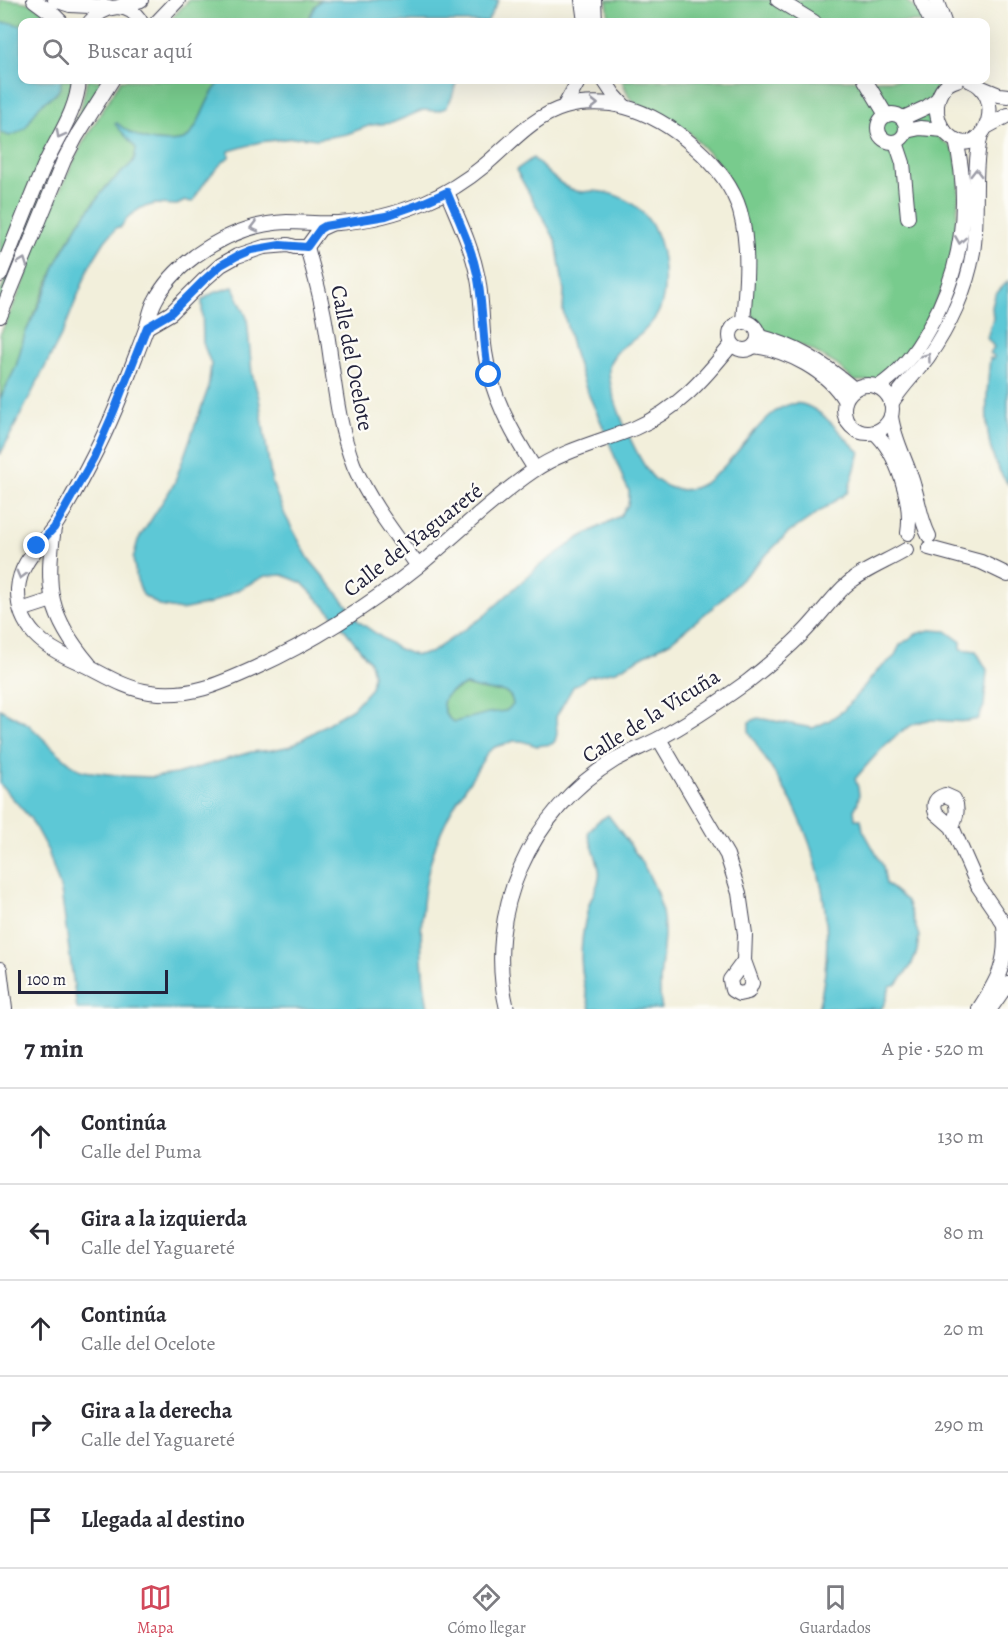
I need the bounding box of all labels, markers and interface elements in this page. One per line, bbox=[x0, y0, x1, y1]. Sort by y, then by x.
search box bbox=[18, 18, 990, 84]
icon: search bbox=[39, 35, 72, 68]
text: Buscar aquí bbox=[87, 36, 193, 66]
one-way arrow bbox=[589, 98, 598, 110]
one-way arrow bbox=[56, 128, 67, 138]
one-way arrow bbox=[970, 169, 982, 178]
one-way arrow bbox=[249, 219, 259, 232]
one-way arrow bbox=[955, 235, 967, 244]
one-way arrow bbox=[16, 257, 28, 268]
street label: Calle del Ocelote bbox=[323, 283, 381, 433]
one-way arrow bbox=[919, 353, 930, 364]
route start bbox=[475, 361, 501, 387]
street label: Calle del Yaguareté bbox=[337, 476, 489, 604]
route end bbox=[23, 532, 49, 558]
one-way arrow bbox=[16, 570, 29, 580]
street label: Calle de la Vicuña bbox=[576, 661, 726, 770]
scale bar bbox=[18, 967, 168, 995]
text: 100 m bbox=[27, 969, 66, 991]
text: 7 min bbox=[24, 1031, 84, 1066]
text: A pie · 520 m bbox=[882, 1035, 984, 1062]
text: Continúa bbox=[81, 1108, 167, 1138]
icon: ahead bbox=[24, 1120, 57, 1153]
text: 130 m bbox=[938, 1123, 984, 1150]
text: Calle del Puma bbox=[81, 1138, 202, 1165]
text: Gira a la izquierda bbox=[81, 1204, 247, 1234]
icon: left bbox=[24, 1216, 57, 1249]
text: 80 m bbox=[943, 1219, 984, 1246]
text: Calle del Yaguareté bbox=[81, 1234, 235, 1261]
text: Continúa bbox=[81, 1300, 167, 1330]
icon: ahead bbox=[24, 1312, 57, 1345]
text: 20 m bbox=[943, 1315, 984, 1342]
text: Calle del Ocelote bbox=[81, 1330, 215, 1357]
text: Gira a la derecha bbox=[81, 1396, 232, 1426]
icon: right bbox=[24, 1408, 57, 1441]
text: 290 m bbox=[934, 1411, 984, 1438]
text: Calle del Yaguareté bbox=[81, 1426, 235, 1453]
icon: arrive bbox=[24, 1504, 57, 1537]
text: Llegada al destino bbox=[81, 1505, 245, 1535]
tab: Mapa bbox=[137, 1581, 174, 1639]
tab: Cómo llegar bbox=[447, 1581, 526, 1639]
tab: Guardados bbox=[800, 1581, 871, 1639]

